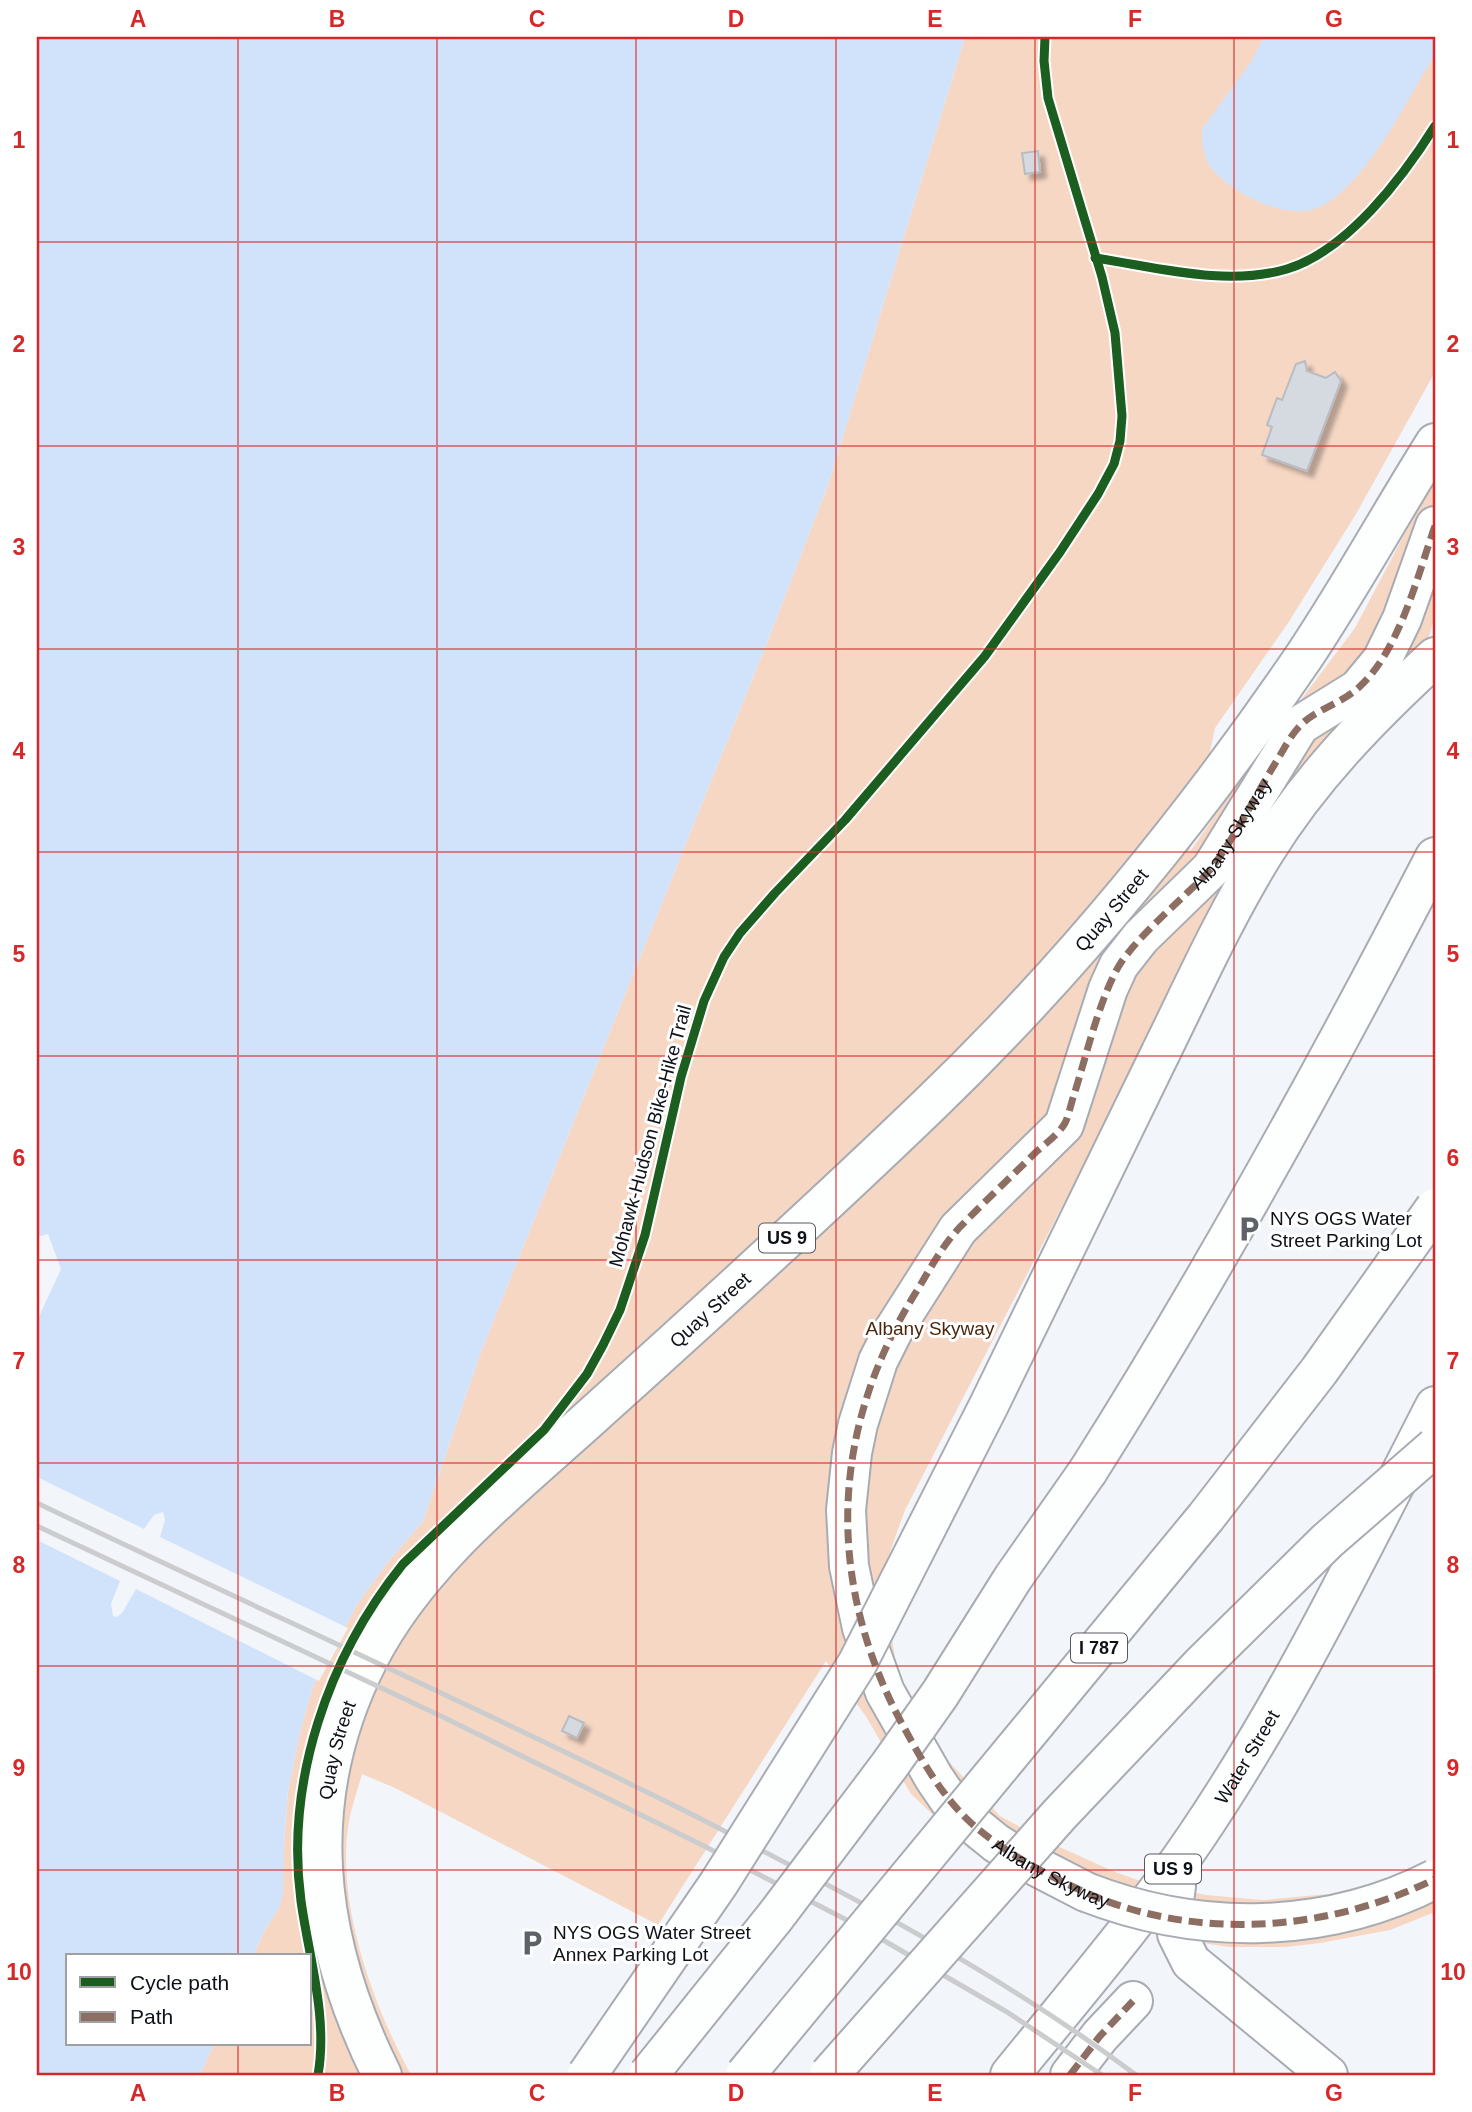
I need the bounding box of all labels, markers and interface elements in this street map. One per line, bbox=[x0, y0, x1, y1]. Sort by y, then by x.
text: A bbox=[130, 6, 146, 32]
text: B bbox=[329, 6, 345, 32]
text: C bbox=[529, 6, 545, 32]
text: D bbox=[728, 6, 744, 32]
text: E bbox=[927, 6, 943, 32]
text: F bbox=[1128, 6, 1142, 32]
text: G bbox=[1325, 6, 1343, 32]
text: 1 bbox=[13, 127, 26, 153]
text: 1 bbox=[1447, 127, 1460, 153]
text: 2 bbox=[13, 331, 25, 357]
text: 2 bbox=[1447, 331, 1459, 357]
text: 3 bbox=[13, 534, 25, 560]
text: 3 bbox=[1447, 534, 1459, 560]
text: 4 bbox=[13, 738, 26, 764]
text: 4 bbox=[1447, 738, 1460, 764]
street label: Albany Skyway bbox=[1186, 774, 1275, 894]
street label: Quay Street bbox=[1070, 864, 1152, 955]
text: 5 bbox=[13, 941, 26, 967]
text: 5 bbox=[1447, 941, 1460, 967]
street label: Mohawk-Hudson Bike-Hike Trail bbox=[605, 1003, 695, 1269]
text: 6 bbox=[13, 1145, 25, 1171]
text: 6 bbox=[1447, 1145, 1459, 1171]
place label: NYS OGS Water Street Parking Lot bbox=[1270, 1208, 1423, 1251]
parking icon: NYS OGS Water Street Parking Lot bbox=[1234, 1214, 1264, 1244]
road number: US 9 bbox=[759, 1224, 815, 1252]
street label: Quay Street bbox=[665, 1267, 755, 1352]
park label: Albany Skyway bbox=[866, 1318, 995, 1339]
text: 7 bbox=[13, 1348, 25, 1374]
text: 7 bbox=[1447, 1348, 1459, 1374]
text: 8 bbox=[13, 1552, 26, 1578]
text: 8 bbox=[1447, 1552, 1460, 1578]
road number: I 787 bbox=[1071, 1633, 1127, 1662]
street label: Quay Street bbox=[315, 1697, 360, 1801]
street label: Water Street bbox=[1210, 1706, 1283, 1808]
text: 9 bbox=[13, 1755, 25, 1781]
text: 9 bbox=[1447, 1755, 1459, 1781]
street label: Albany Skyway bbox=[989, 1833, 1113, 1912]
road number: US 9 bbox=[1145, 1854, 1201, 1884]
place label: NYS OGS Water Street Annex Parking Lot bbox=[553, 1922, 752, 1965]
parking icon: NYS OGS Water Street Annex Parking Lot bbox=[517, 1928, 547, 1958]
legend bbox=[66, 1954, 312, 2046]
text: 10 bbox=[6, 1959, 32, 1985]
text: 10 bbox=[1440, 1959, 1466, 1985]
text: Cycle path bbox=[130, 1971, 229, 1994]
text: Path bbox=[130, 2005, 173, 2028]
text: A bbox=[130, 2080, 146, 2106]
text: B bbox=[329, 2080, 345, 2106]
text: C bbox=[529, 2080, 545, 2106]
text: D bbox=[728, 2080, 744, 2106]
text: E bbox=[927, 2080, 943, 2106]
text: F bbox=[1128, 2080, 1142, 2106]
text: G bbox=[1325, 2080, 1343, 2106]

